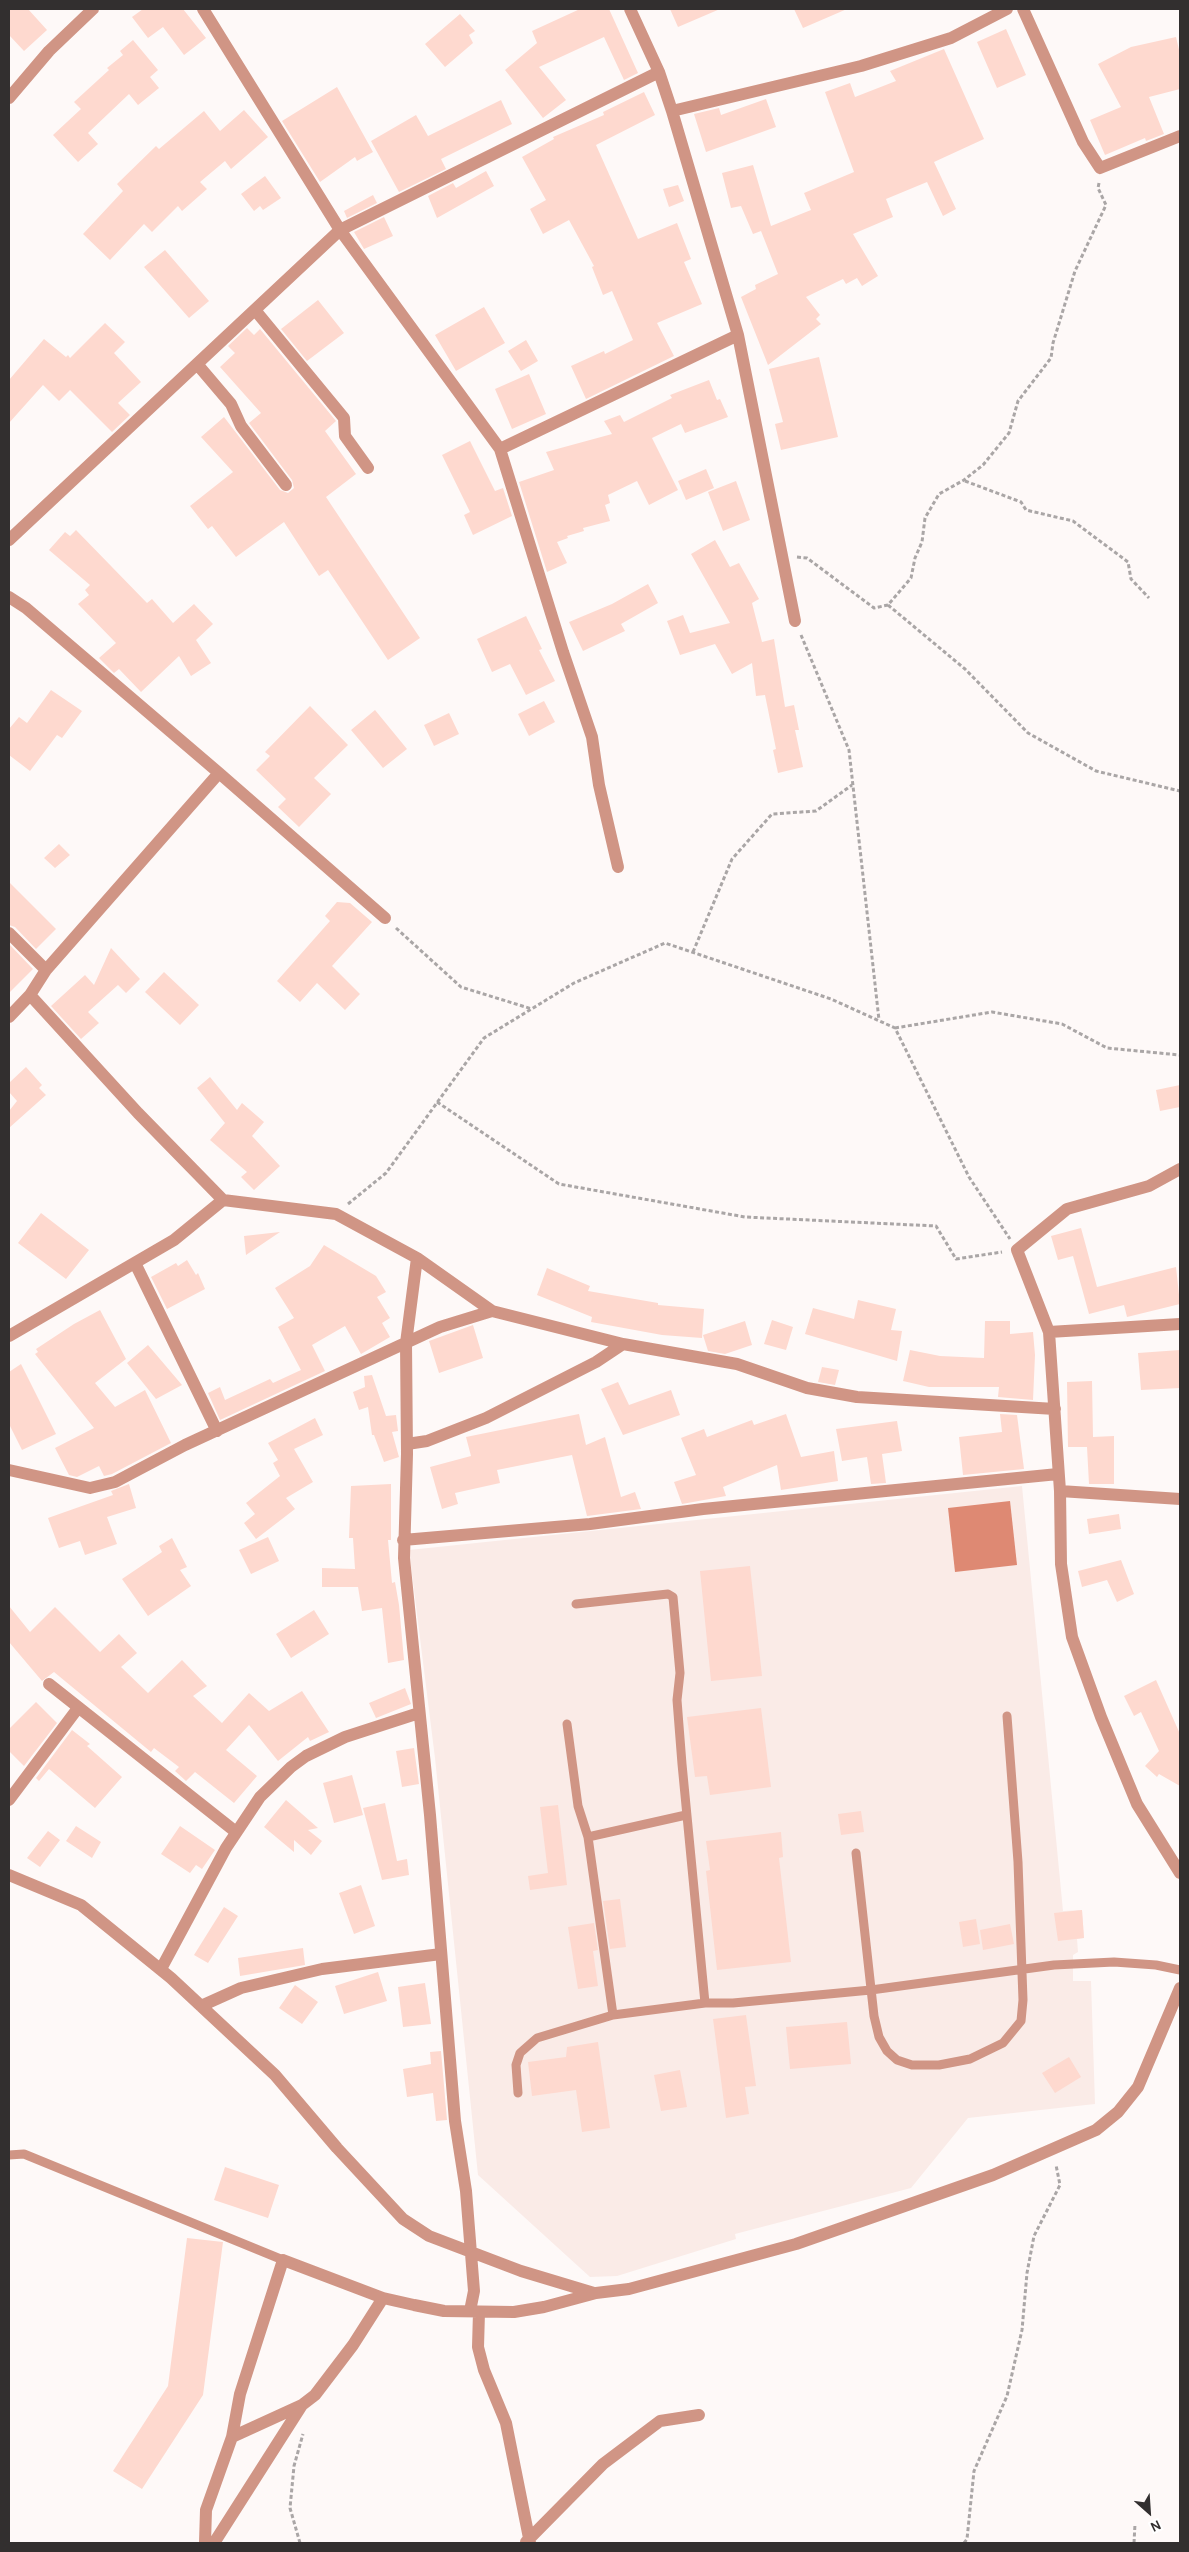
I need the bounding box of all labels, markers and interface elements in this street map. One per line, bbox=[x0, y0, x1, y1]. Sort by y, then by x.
north arrow bbox=[1124, 2487, 1174, 2537]
text: N bbox=[1148, 2516, 1164, 2536]

